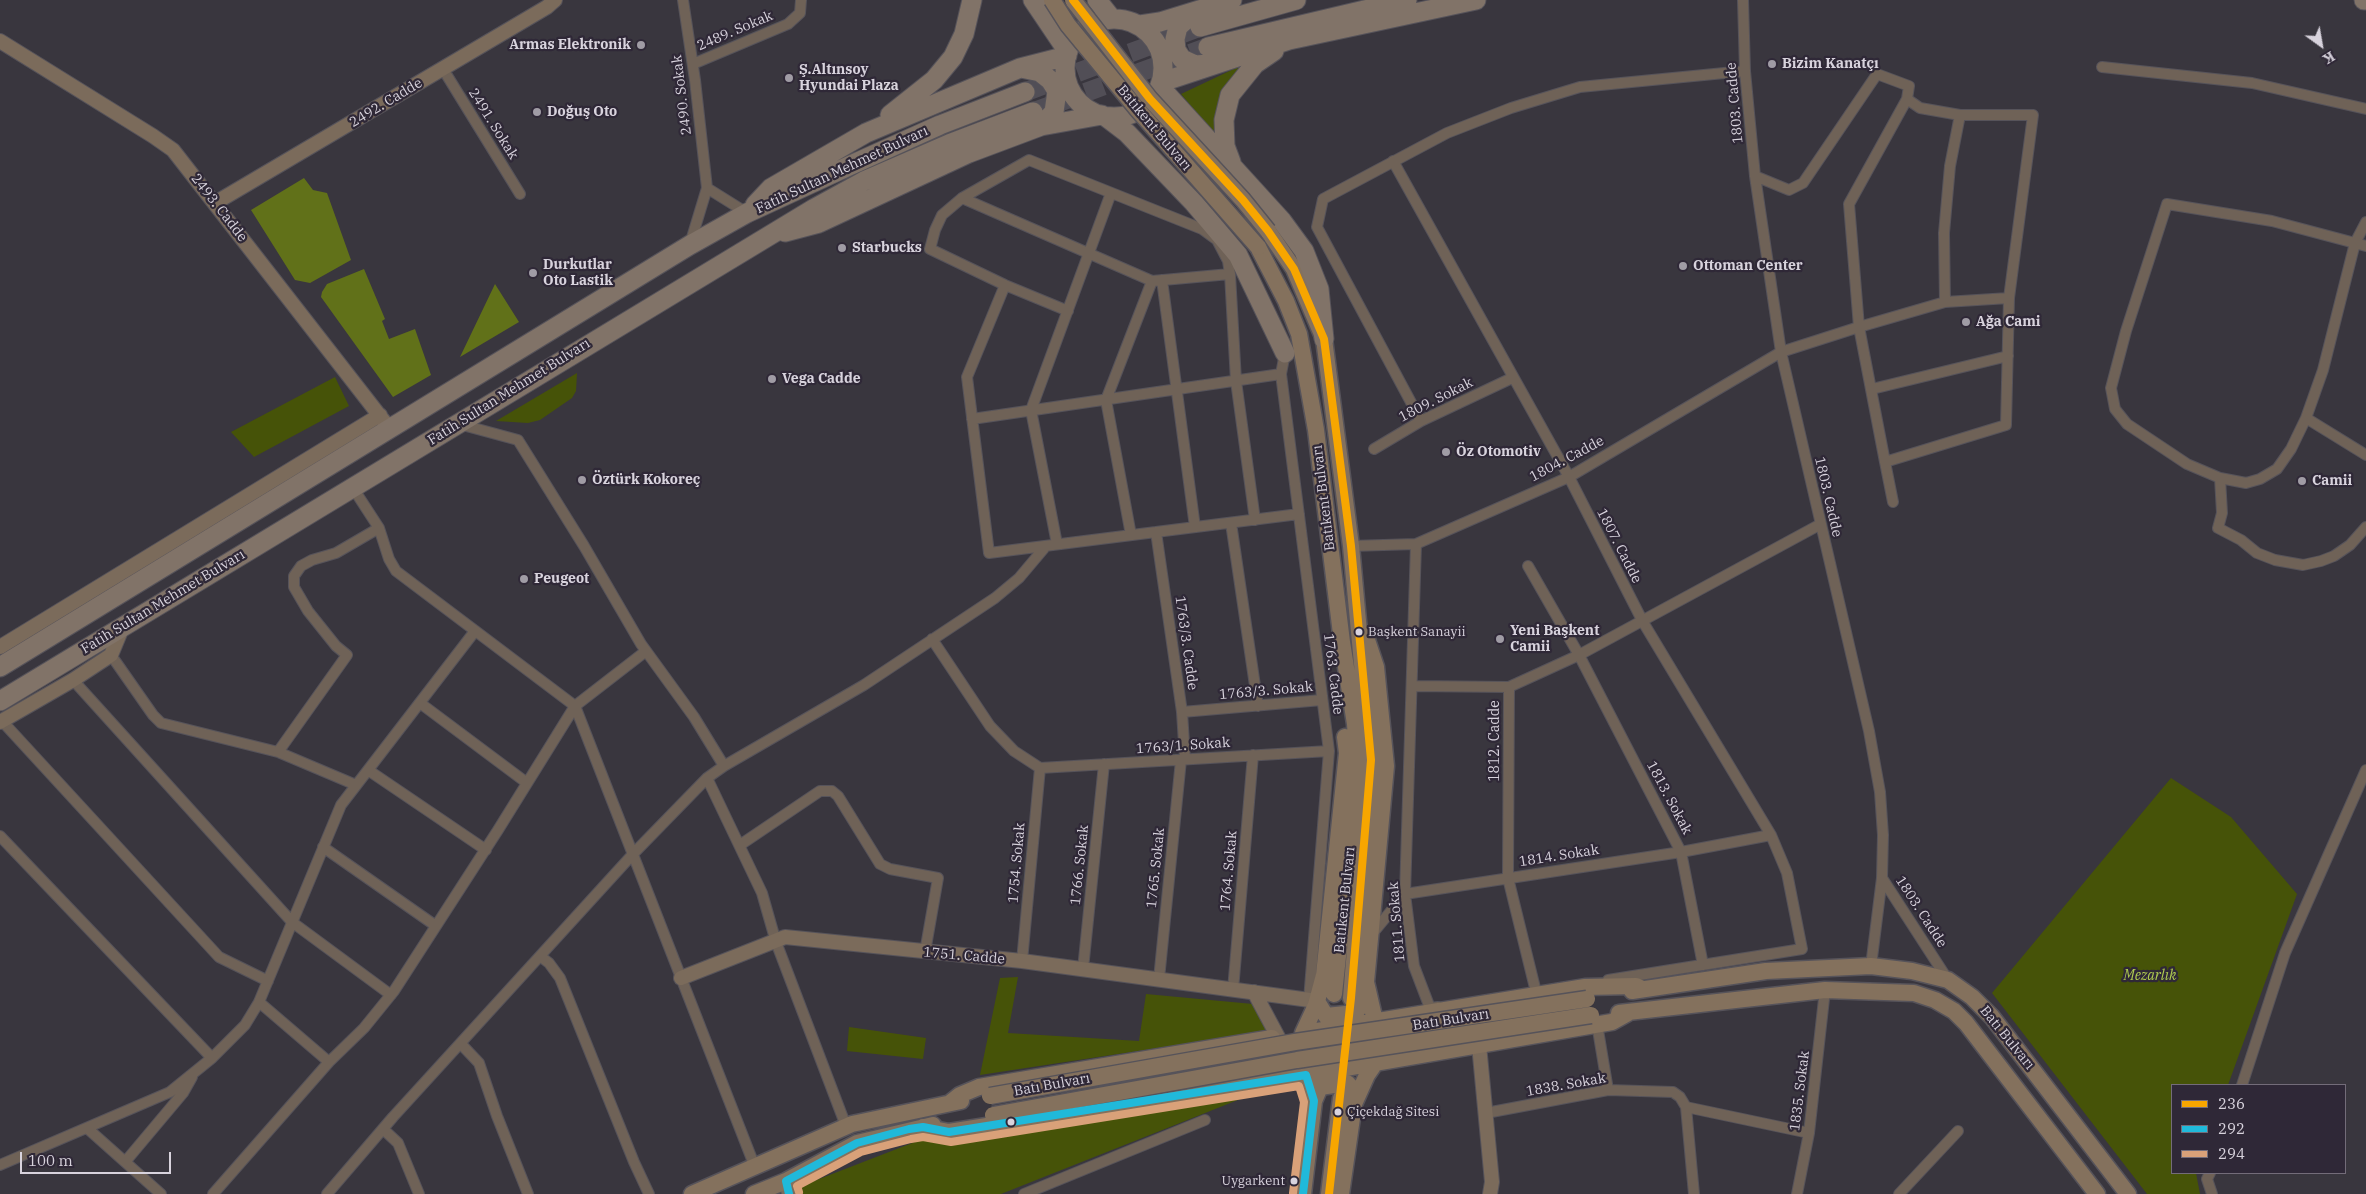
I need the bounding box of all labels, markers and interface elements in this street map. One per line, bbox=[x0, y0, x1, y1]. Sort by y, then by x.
street label: 2489. Sokak bbox=[695, 7, 775, 55]
north arrow bbox=[2296, 20, 2346, 70]
place label: Armas Elektronik bbox=[509, 37, 631, 53]
marker: Armas Elektronik bbox=[635, 39, 647, 51]
text: K bbox=[2320, 47, 2338, 68]
street label: 2490. Sokak bbox=[669, 54, 695, 136]
place label: Bizim Kanatçı bbox=[1782, 56, 1879, 72]
marker: Bizim Kanatçı bbox=[1766, 58, 1778, 70]
place label: Ş.Altınsoy Hyundai Plaza bbox=[799, 62, 899, 94]
street label: 1803. Cadde bbox=[1723, 62, 1747, 144]
marker: Ş.Altınsoy Hyundai Plaza bbox=[783, 72, 795, 84]
street label: 2492. Cadde bbox=[347, 75, 425, 131]
street label: Batıkent Bulvarı bbox=[1113, 82, 1195, 174]
street label: 2491. Sokak bbox=[464, 85, 522, 163]
place label: Doğuş Oto bbox=[547, 104, 617, 120]
marker: Doğuş Oto bbox=[531, 106, 543, 118]
street label: Fatih Sultan Mehmet Bulvarı bbox=[753, 123, 931, 217]
street label: 2493. Cadde bbox=[187, 171, 251, 245]
place label: Starbucks bbox=[852, 240, 922, 256]
marker: Starbucks bbox=[836, 242, 848, 254]
place label: Durkutlar Oto Lastik bbox=[543, 257, 613, 290]
place label: Ottoman Center bbox=[1693, 258, 1803, 274]
marker: Ottoman Center bbox=[1677, 260, 1689, 272]
marker: Durkutlar Oto Lastik bbox=[527, 267, 539, 279]
place label: Ağa Cami bbox=[1976, 314, 2040, 330]
marker: Ağa Cami bbox=[1960, 316, 1972, 328]
street label: Fatih Sultan Mehmet Bulvarı bbox=[425, 335, 593, 449]
place label: Vega Cadde bbox=[782, 371, 861, 387]
marker: Vega Cadde bbox=[766, 373, 778, 385]
street label: 1809. Sokak bbox=[1396, 374, 1476, 426]
street label: 1804. Cadde bbox=[1527, 432, 1607, 486]
street label: Batıkent Bulvarı bbox=[1309, 444, 1339, 552]
place label: Öz Otomotiv bbox=[1456, 444, 1541, 460]
marker: Öz Otomotiv bbox=[1440, 446, 1452, 458]
street label: 1803. Cadde bbox=[1811, 455, 1845, 539]
place label: Öztürk Kokoreç bbox=[592, 472, 700, 488]
place label: Camii bbox=[2312, 473, 2352, 489]
marker: Öztürk Kokoreç bbox=[576, 474, 588, 486]
marker: Camii bbox=[2296, 475, 2308, 487]
street label: 1807. Cadde bbox=[1593, 506, 1645, 586]
street label: Fatih Sultan Mehmet Bulvarı bbox=[78, 546, 248, 658]
place label: Peugeot bbox=[534, 571, 589, 587]
marker: Peugeot bbox=[518, 573, 530, 585]
street label: 1763/3. Cadde bbox=[1171, 595, 1201, 691]
place label: Yeni Başkent Camii bbox=[1510, 623, 1599, 656]
place label: Başkent Sanayii bbox=[1368, 624, 1466, 640]
marker: Başkent Sanayii bbox=[1354, 627, 1364, 637]
street label: 1763. Cadde bbox=[1320, 632, 1346, 716]
marker: Yeni Başkent Camii bbox=[1494, 633, 1506, 645]
street label: 1763/3. Sokak bbox=[1218, 679, 1314, 703]
street label: 1812. Cadde bbox=[1487, 700, 1503, 782]
street label: 1763/1. Sokak bbox=[1135, 734, 1231, 758]
street label: 1813. Sokak bbox=[1643, 758, 1695, 838]
street label: 1754. Sokak bbox=[1005, 822, 1029, 904]
street label: 1766. Sokak bbox=[1067, 824, 1093, 906]
street label: 1765. Sokak bbox=[1143, 827, 1169, 909]
street label: 1764. Sokak bbox=[1217, 830, 1241, 912]
street label: 1814. Sokak bbox=[1518, 841, 1600, 871]
street label: Batıkent Bulvarı bbox=[1331, 846, 1359, 954]
street label: 1803. Cadde bbox=[1892, 873, 1950, 951]
street label: 1811. Sokak bbox=[1385, 881, 1409, 963]
street label: 1751. Cadde bbox=[923, 944, 1005, 968]
park label: Mezarlık bbox=[2124, 968, 2176, 984]
street label: Batı Bulvarı bbox=[1976, 1003, 2038, 1073]
street label: Batı Bulvarı bbox=[1412, 1006, 1490, 1034]
street label: 1835. Sokak bbox=[1787, 1050, 1813, 1132]
street label: Batı Bulvarı bbox=[1013, 1070, 1091, 1100]
street label: 1838. Sokak bbox=[1525, 1070, 1607, 1100]
legend bbox=[2171, 1084, 2346, 1174]
text: 236 bbox=[2218, 1094, 2245, 1113]
place label: Çiçekdağ Sitesi bbox=[1347, 1104, 1439, 1120]
marker: Çiçekdağ Sitesi bbox=[1333, 1107, 1343, 1117]
unlabelled marker bbox=[1006, 1117, 1016, 1127]
text: 292 bbox=[2218, 1119, 2245, 1138]
scale bar bbox=[22, 1142, 174, 1174]
text: 294 bbox=[2218, 1144, 2245, 1163]
text: 100 m bbox=[28, 1151, 73, 1170]
place label: Uygarkent bbox=[1222, 1173, 1285, 1189]
marker: Uygarkent bbox=[1289, 1176, 1299, 1186]

